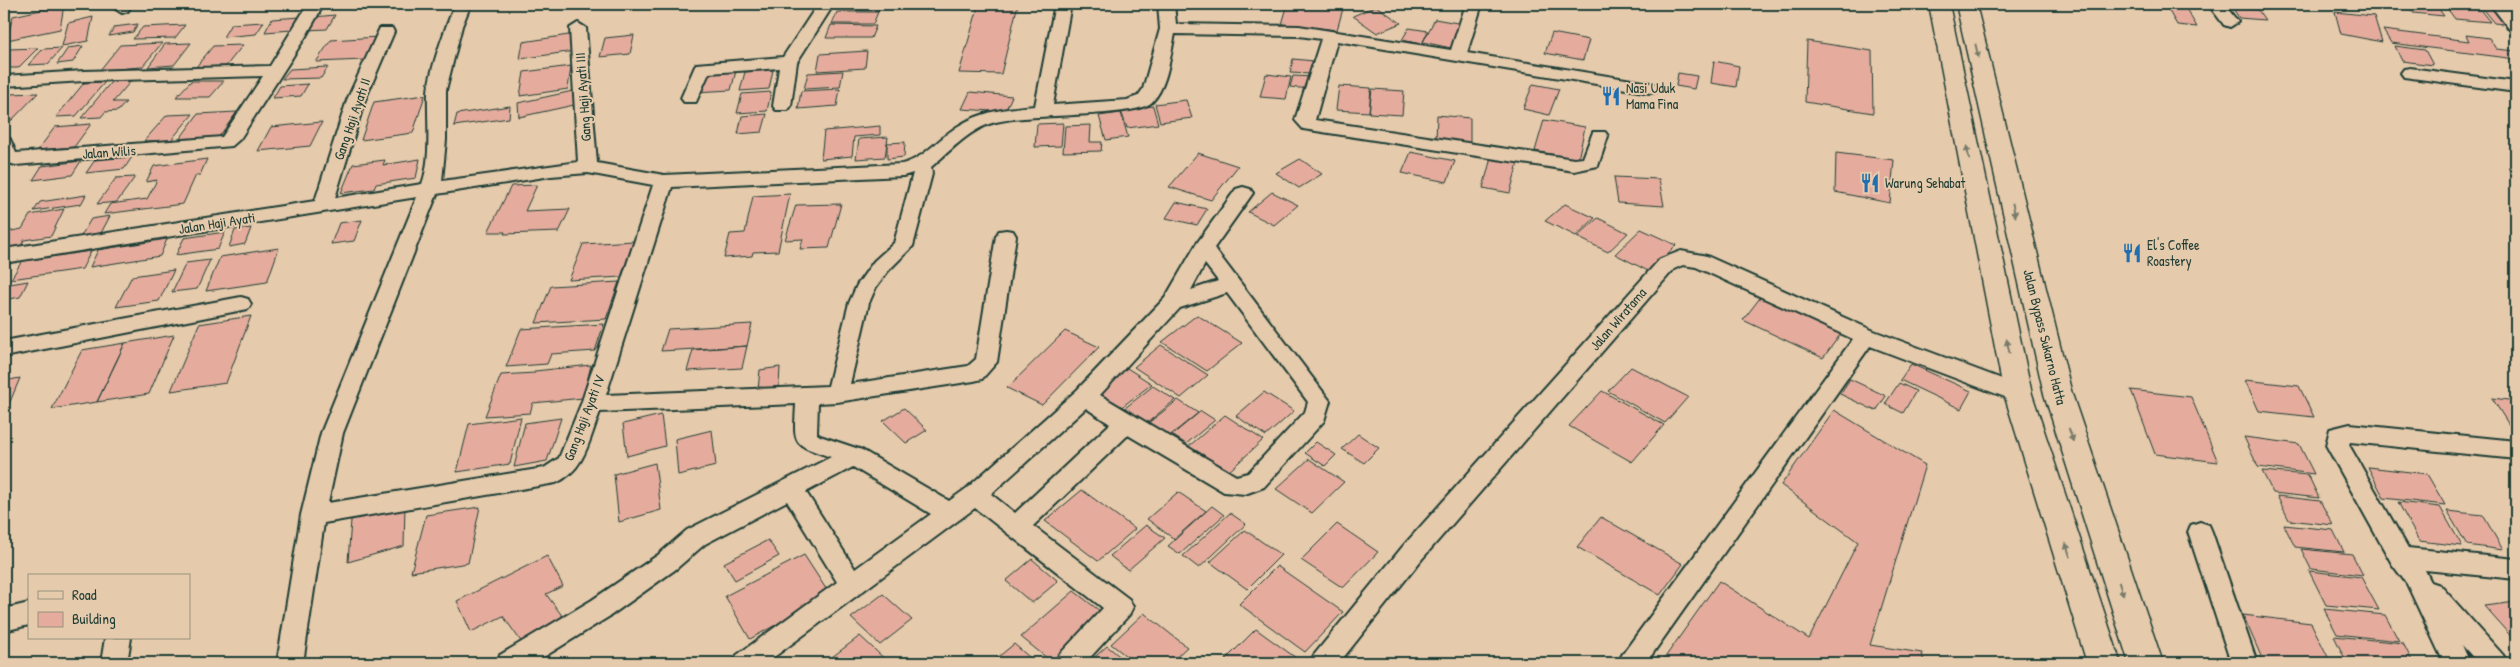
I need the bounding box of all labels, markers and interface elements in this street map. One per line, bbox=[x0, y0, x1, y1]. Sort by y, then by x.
one-way arrow bbox=[1973, 44, 1981, 59]
street label: Gang Haji Ayati III bbox=[570, 52, 596, 142]
street label: Gang Haji Ayati II bbox=[329, 75, 375, 163]
place label: Nasi Uduk Mama Fina bbox=[1626, 78, 1679, 113]
restaurant icon: Nasi Uduk Mama Fina bbox=[1600, 85, 1622, 107]
street label: Jalan Wilis bbox=[82, 140, 136, 163]
one-way arrow bbox=[1964, 145, 1972, 160]
restaurant icon: Warung Sehabat bbox=[1859, 172, 1881, 194]
place label: Warung Sehabat bbox=[1885, 173, 1966, 193]
one-way arrow bbox=[2010, 202, 2018, 217]
street label: Jalan Haji Ayati bbox=[177, 207, 257, 239]
place label: El's Coffee Roastery bbox=[2147, 235, 2200, 271]
restaurant icon: El's Coffee Roastery bbox=[2121, 242, 2143, 264]
street label: Jalan Bypass Sukarno Hatta bbox=[2018, 267, 2072, 407]
street label: Jalan Wiratama bbox=[1585, 283, 1651, 354]
one-way arrow bbox=[2004, 338, 2012, 354]
street label: Gang Haji Ayati IV bbox=[558, 372, 610, 464]
one-way arrow bbox=[2068, 427, 2075, 442]
one-way arrow bbox=[2064, 542, 2072, 557]
legend bbox=[28, 574, 190, 640]
one-way arrow bbox=[2118, 582, 2126, 597]
text: Road bbox=[72, 584, 97, 605]
text: Building bbox=[72, 608, 116, 629]

